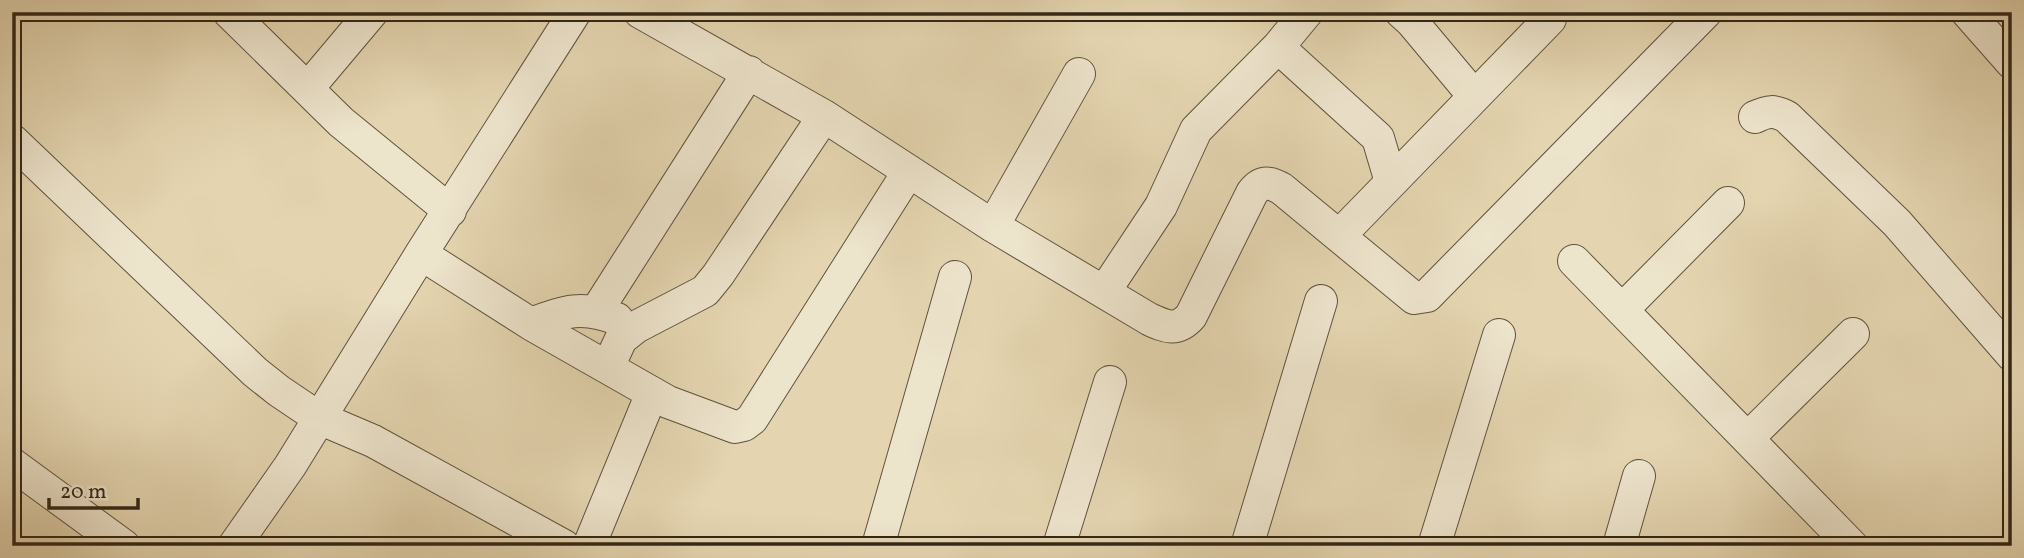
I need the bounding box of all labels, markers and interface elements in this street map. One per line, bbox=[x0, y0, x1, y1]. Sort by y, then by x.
scale bar bbox=[49, 467, 138, 511]
text: 20 m bbox=[60, 478, 106, 507]

